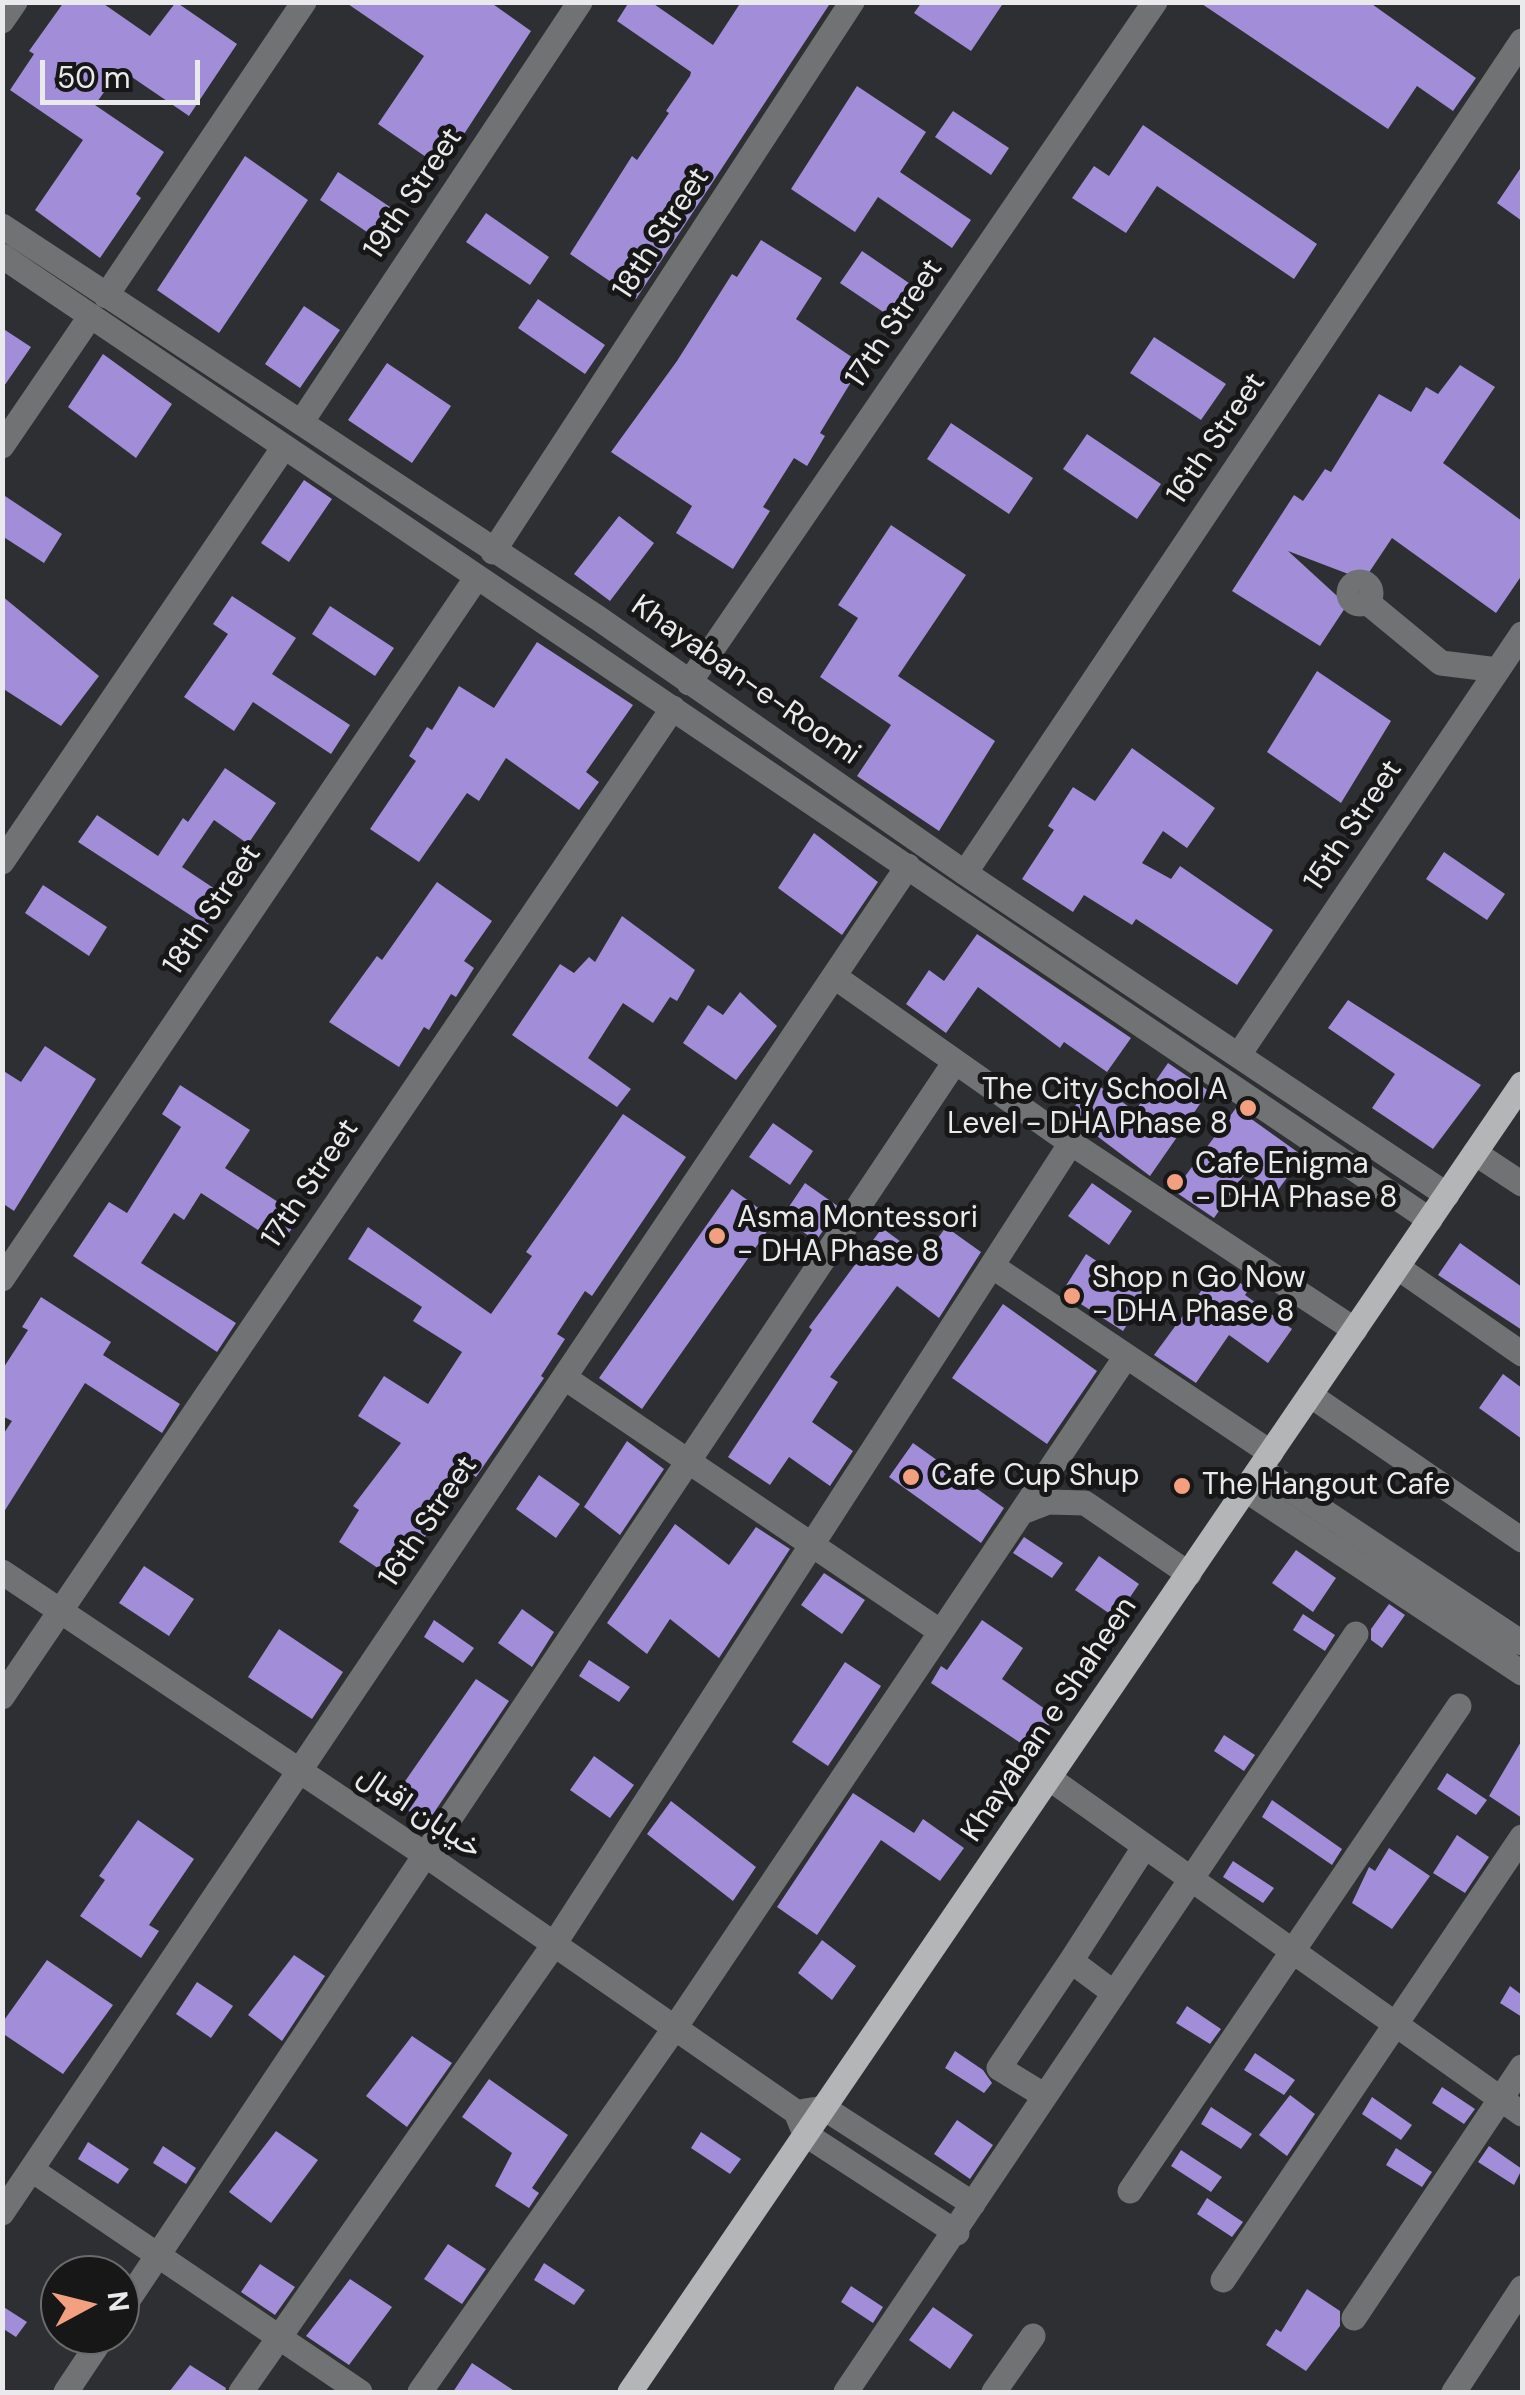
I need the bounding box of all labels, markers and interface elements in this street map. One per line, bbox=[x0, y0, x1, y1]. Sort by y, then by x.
scale bar bbox=[45, 40, 205, 102]
text: 50 m bbox=[57, 58, 131, 97]
street label: 19th Street bbox=[357, 122, 471, 266]
street label: 18th Street bbox=[606, 161, 718, 307]
street label: 17th Street bbox=[839, 253, 951, 395]
street label: 16th Street bbox=[1160, 367, 1274, 511]
street label: Khayaban-e-Roomi bbox=[624, 589, 866, 773]
street label: 15th Street bbox=[1297, 754, 1411, 898]
street label: 18th Street bbox=[156, 838, 270, 982]
place label: The City School A Level - DHA Phase 8 bbox=[947, 1073, 1228, 1144]
marker: The City School A Level - DHA Phase 8 bbox=[1237, 1097, 1259, 1119]
street label: 17th Street bbox=[255, 1113, 367, 1255]
place label: Cafe Enigma - DHA Phase 8 bbox=[1195, 1147, 1397, 1218]
marker: Cafe Enigma - DHA Phase 8 bbox=[1164, 1171, 1186, 1193]
place label: Asma Montessori - DHA Phase 8 bbox=[737, 1201, 978, 1272]
marker: Asma Montessori - DHA Phase 8 bbox=[706, 1225, 728, 1247]
place label: Shop n Go Now - DHA Phase 8 bbox=[1092, 1261, 1306, 1332]
marker: Shop n Go Now - DHA Phase 8 bbox=[1061, 1285, 1083, 1307]
street label: 16th Street bbox=[372, 1450, 486, 1594]
place label: Cafe Cup Shup bbox=[931, 1459, 1140, 1495]
marker: Cafe Cup Shup bbox=[900, 1466, 922, 1488]
place label: The Hangout Cafe bbox=[1202, 1468, 1450, 1504]
marker: The Hangout Cafe bbox=[1171, 1475, 1193, 1497]
street label: Khayaban e Shaheen bbox=[955, 1591, 1145, 1849]
street label: خیابان اقبال bbox=[350, 1758, 488, 1868]
north arrow bbox=[40, 2255, 140, 2355]
text: N bbox=[99, 2289, 138, 2314]

